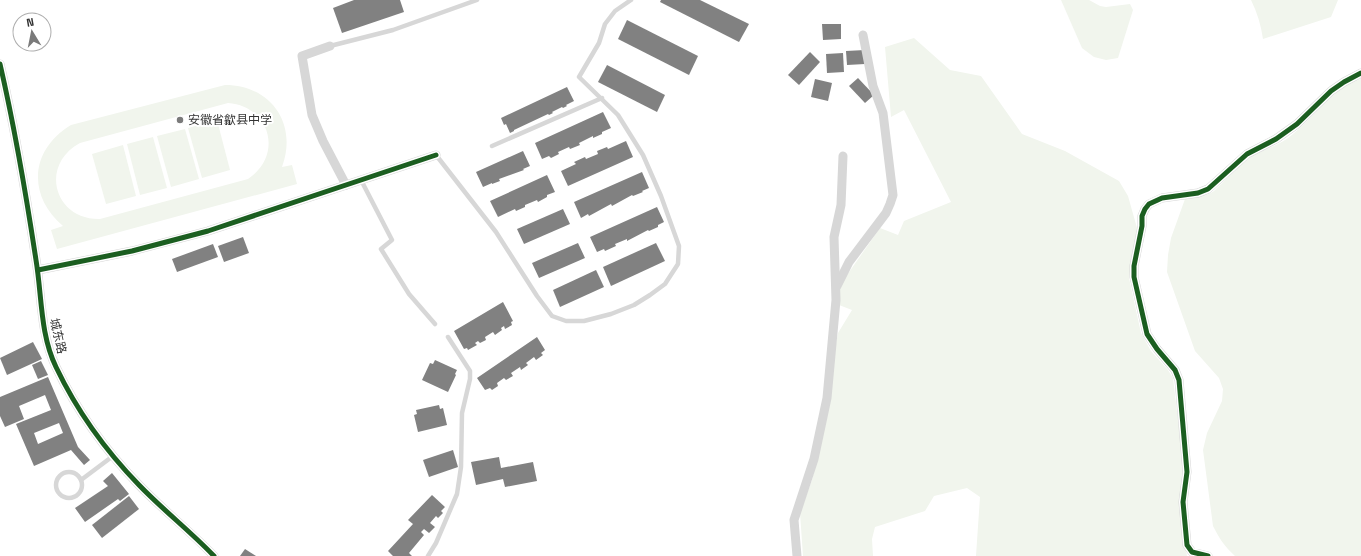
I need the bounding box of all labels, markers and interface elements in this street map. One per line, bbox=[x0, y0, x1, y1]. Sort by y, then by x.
north arrow bbox=[12, 12, 52, 52]
text: N bbox=[25, 15, 35, 30]
place label: 安徽省歙县中学 bbox=[188, 112, 272, 128]
marker: 安徽省歙县中学 bbox=[175, 115, 185, 125]
street label: 城东路 bbox=[46, 317, 70, 355]

